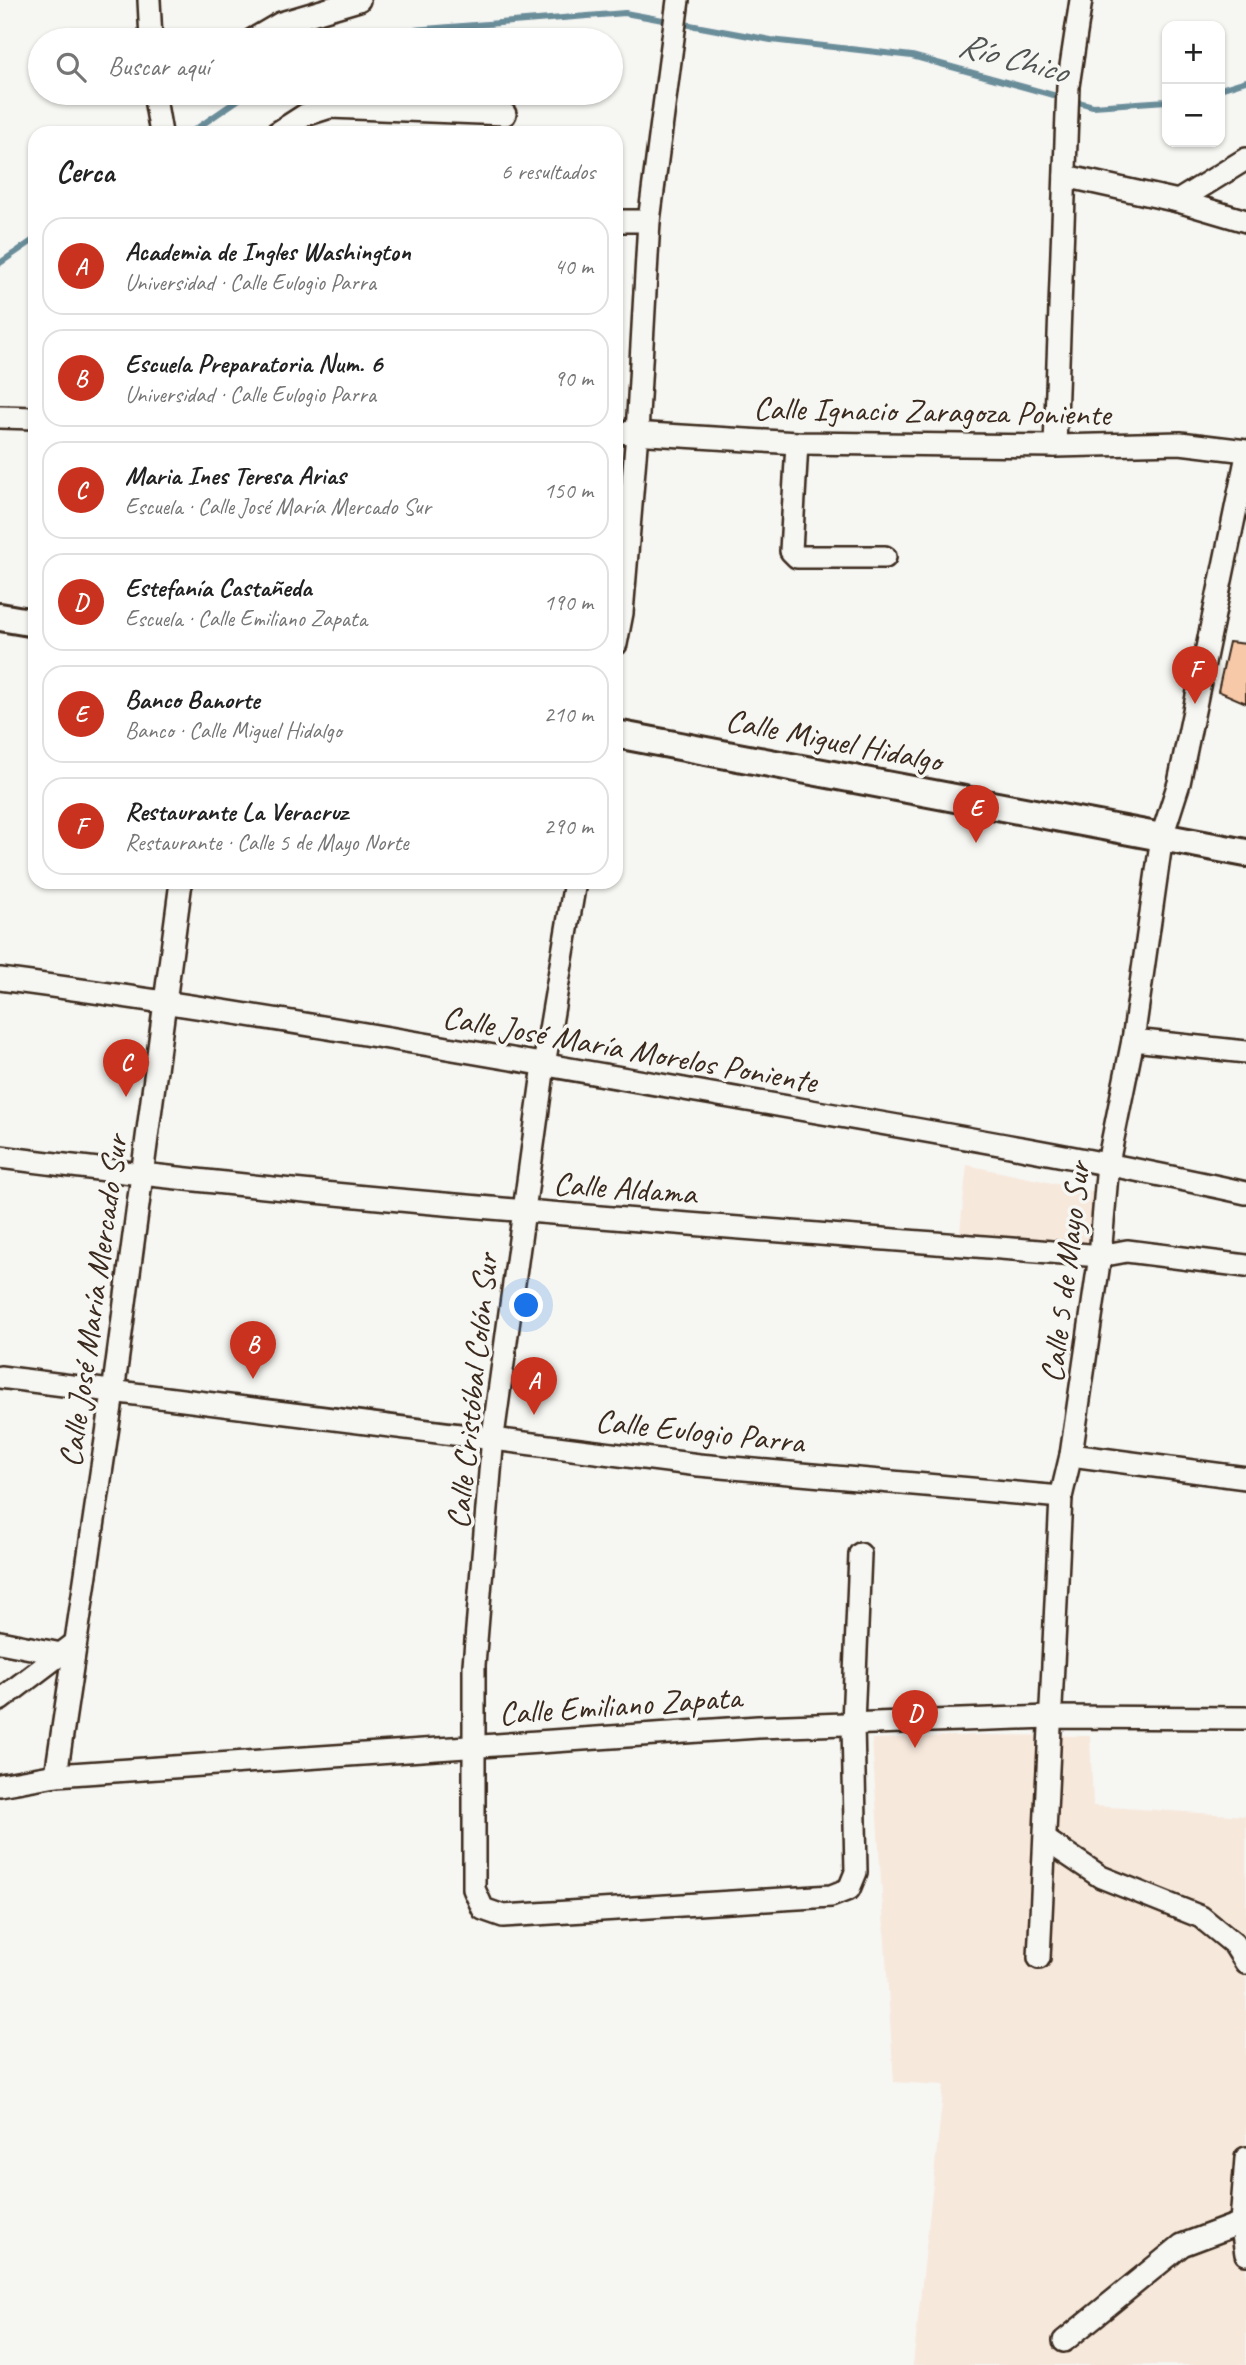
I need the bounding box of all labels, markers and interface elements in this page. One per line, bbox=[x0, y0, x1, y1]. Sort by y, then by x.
water label: Río Chico bbox=[954, 21, 1076, 95]
map controls bbox=[1162, 21, 1225, 147]
button: + bbox=[1162, 21, 1225, 84]
search box bbox=[28, 28, 623, 105]
icon: search bbox=[52, 48, 90, 86]
text: Buscar aquí bbox=[108, 50, 210, 83]
button: − bbox=[1162, 84, 1225, 147]
text: Cerca bbox=[56, 153, 114, 191]
text: 6 resultados bbox=[501, 157, 595, 186]
text: Academia de Ingles Washington bbox=[125, 235, 411, 268]
text: A bbox=[75, 252, 87, 281]
text: 40 m bbox=[554, 252, 593, 281]
text: Universidad · Calle Eulogio Parra bbox=[125, 268, 376, 297]
text: Escuela Preparatoria Num. 6 bbox=[125, 347, 382, 380]
text: B bbox=[75, 364, 87, 393]
text: 90 m bbox=[554, 364, 593, 393]
text: Universidad · Calle Eulogio Parra bbox=[125, 380, 376, 409]
street label: Calle Ignacio Zaragoza Poniente bbox=[753, 387, 1113, 435]
text: Maria Ines Teresa Arias bbox=[125, 459, 346, 492]
text: C bbox=[76, 476, 86, 505]
text: 150 m bbox=[544, 476, 593, 505]
text: Escuela · Calle José María Mercado Sur bbox=[125, 492, 431, 521]
text: Estefanía Castañeda bbox=[125, 571, 312, 604]
text: D bbox=[74, 588, 88, 617]
text: 190 m bbox=[544, 588, 593, 617]
text: Escuela · Calle Emiliano Zapata bbox=[125, 604, 367, 633]
pin: F bbox=[1172, 646, 1218, 704]
text: Banco Banorte bbox=[125, 683, 260, 716]
street label: Calle Miguel Hidalgo bbox=[722, 698, 949, 782]
text: E bbox=[75, 700, 87, 729]
text: 210 m bbox=[544, 700, 593, 729]
text: Banco · Calle Miguel Hidalgo bbox=[125, 716, 342, 745]
pin: E bbox=[953, 785, 999, 843]
text: Restaurante La Veracruz bbox=[125, 795, 347, 828]
text: F bbox=[76, 812, 86, 841]
text: 290 m bbox=[544, 812, 593, 841]
text: Restaurante · Calle 5 de Mayo Norte bbox=[125, 828, 409, 857]
street label: Calle José María Morelos Poniente bbox=[440, 995, 822, 1103]
pin: C bbox=[103, 1039, 149, 1097]
street label: Calle José María Mercado Sur bbox=[49, 1130, 137, 1470]
street label: Calle 5 de Mayo Sur bbox=[1031, 1156, 1100, 1385]
street label: Calle Aldama bbox=[552, 1162, 700, 1214]
street label: Calle Cristóbal Colón Sur bbox=[437, 1249, 508, 1531]
your location bbox=[509, 1288, 543, 1322]
pin: B bbox=[230, 1321, 276, 1379]
pin: A bbox=[511, 1357, 557, 1415]
street label: Calle Eulogio Parra bbox=[593, 1399, 808, 1463]
street label: Calle Emiliano Zapata bbox=[498, 1675, 745, 1734]
pin: D bbox=[892, 1690, 938, 1748]

